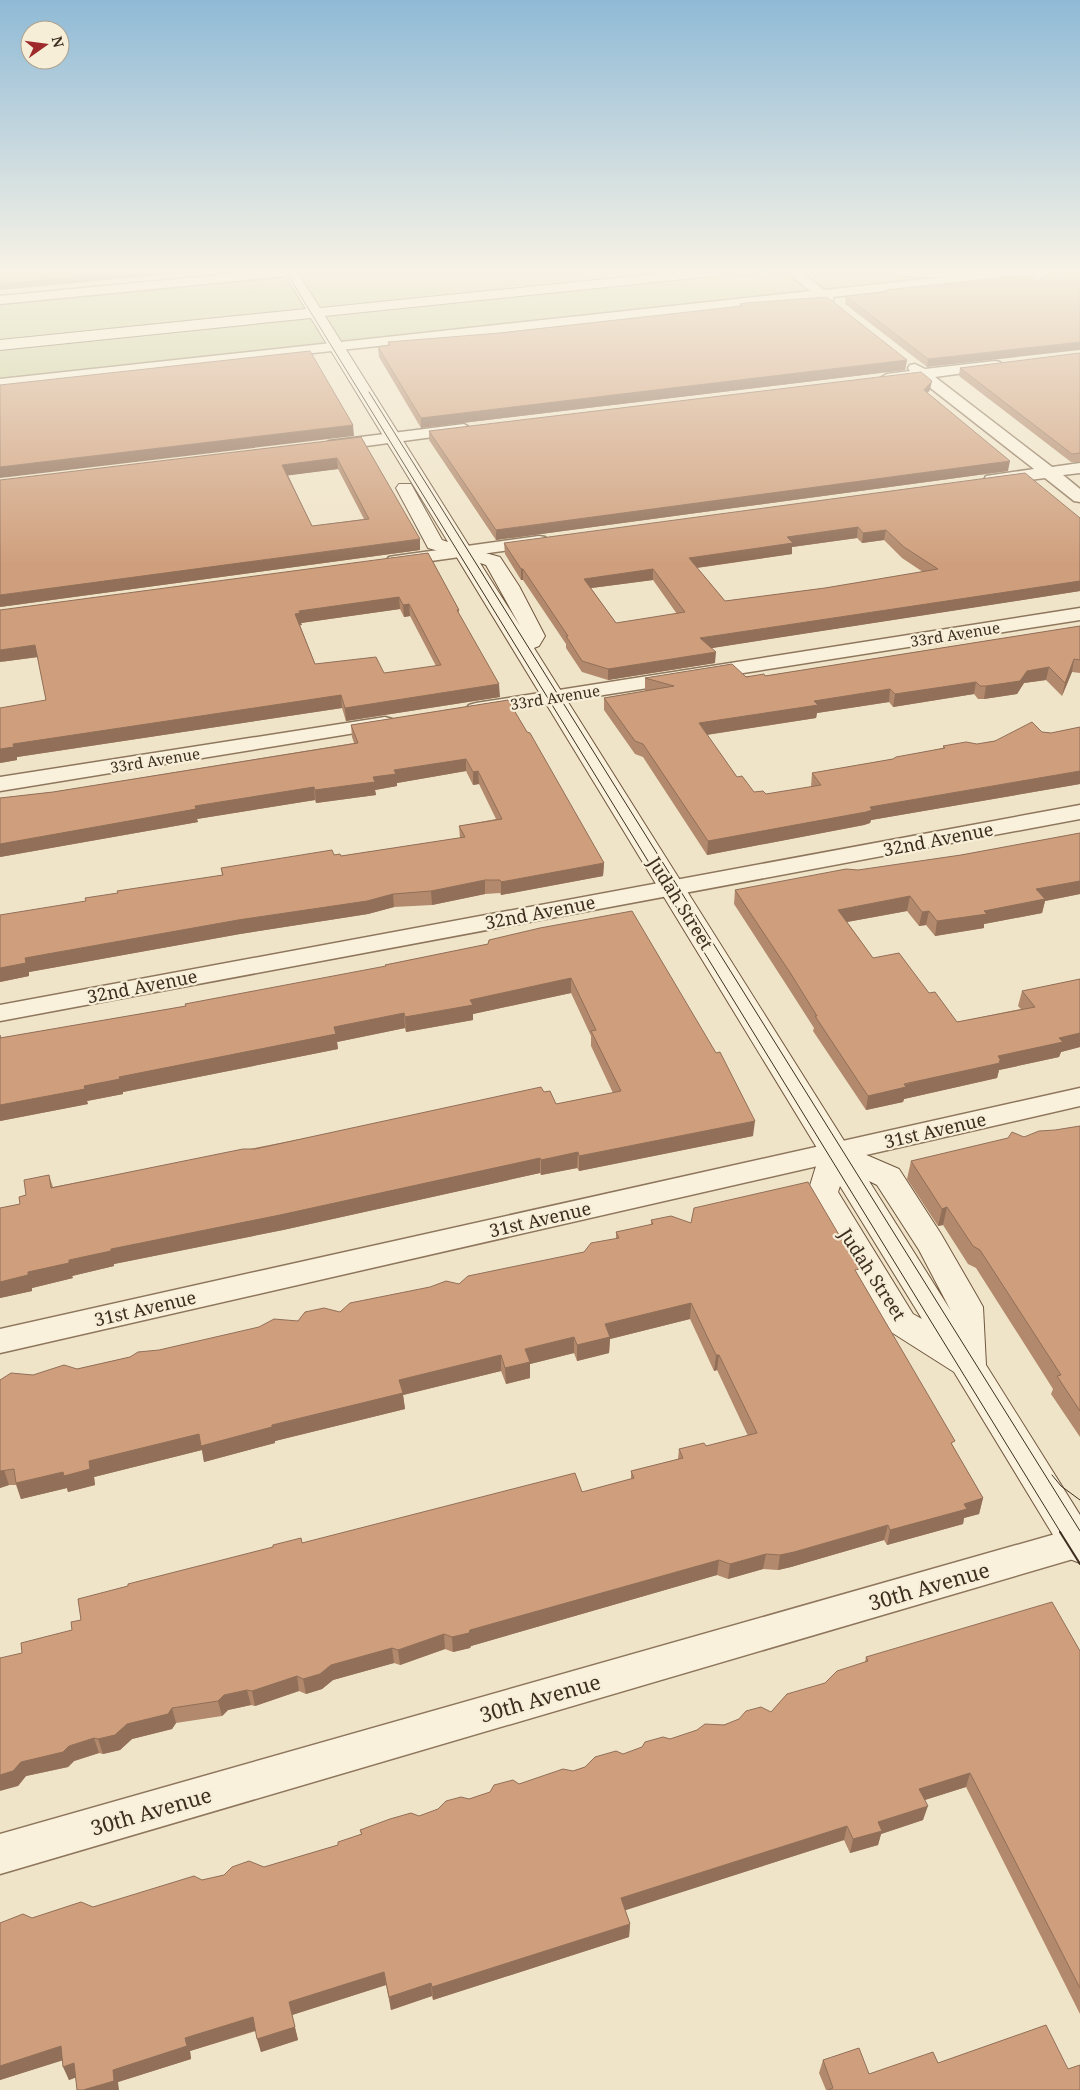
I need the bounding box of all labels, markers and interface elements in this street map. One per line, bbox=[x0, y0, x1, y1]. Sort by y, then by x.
north arrow bbox=[20, 20, 70, 70]
text: N bbox=[48, 34, 69, 49]
street label: 33rd Avenue bbox=[909, 617, 1001, 651]
street label: 33rd Avenue bbox=[509, 680, 601, 714]
street label: 33rd Avenue bbox=[109, 743, 201, 777]
street label: 32nd Avenue bbox=[881, 817, 995, 861]
street label: Judah Street bbox=[642, 851, 719, 954]
street label: 32nd Avenue bbox=[483, 890, 597, 934]
street label: 32nd Avenue bbox=[85, 964, 199, 1008]
street label: 31st Avenue bbox=[882, 1107, 988, 1153]
street label: 31st Avenue bbox=[487, 1196, 593, 1242]
street label: Judah Street bbox=[834, 1222, 912, 1325]
street label: 31st Avenue bbox=[92, 1285, 198, 1331]
street label: 30th Avenue bbox=[865, 1555, 993, 1617]
street label: 30th Avenue bbox=[476, 1667, 604, 1729]
street label: 30th Avenue bbox=[87, 1780, 215, 1842]

